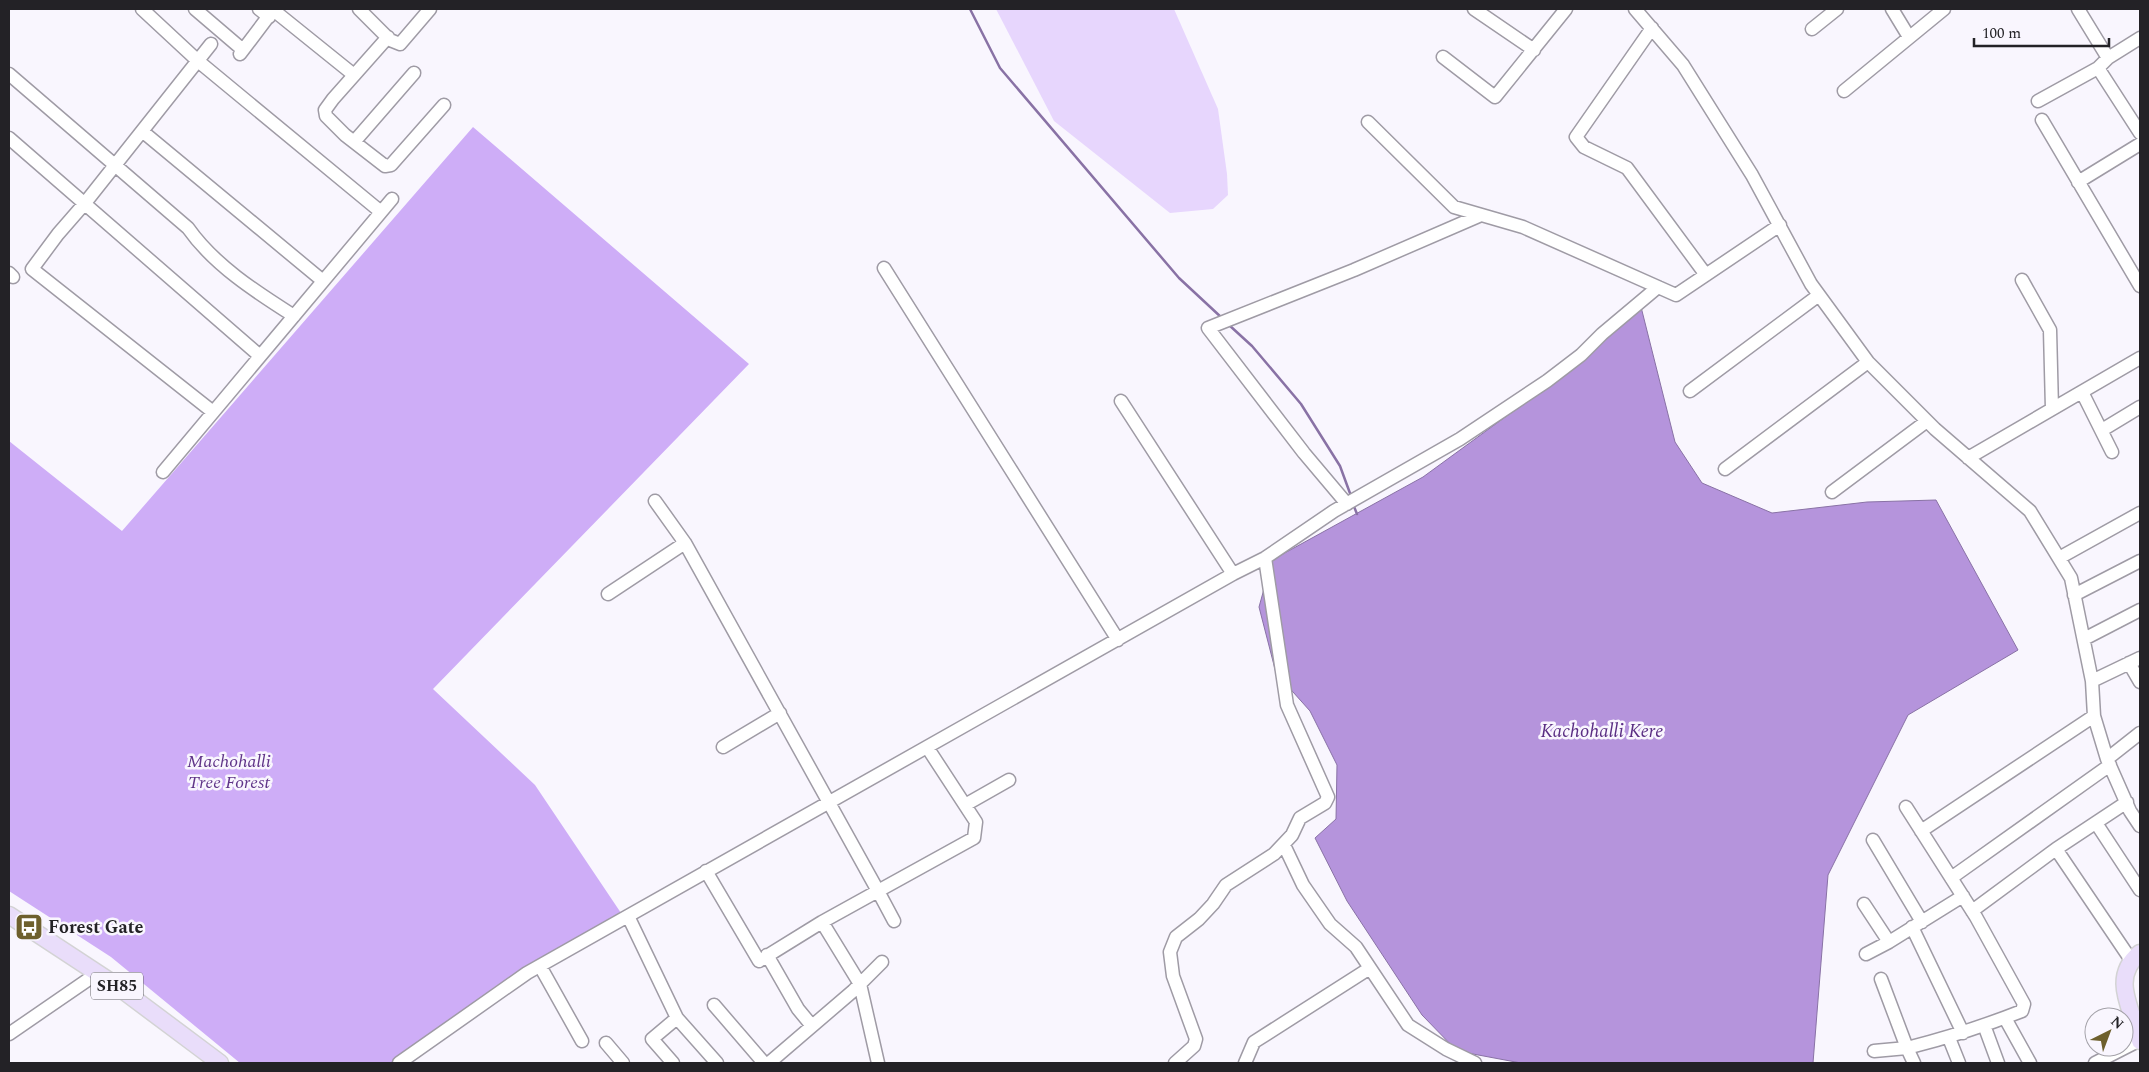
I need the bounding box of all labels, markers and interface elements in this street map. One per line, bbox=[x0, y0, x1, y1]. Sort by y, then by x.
scale bar bbox=[1974, 15, 2109, 47]
text: 100 m bbox=[1982, 22, 2021, 45]
water label: Kachohalli Kere bbox=[1541, 717, 1663, 746]
park label: Machohalli Tree Forest bbox=[187, 748, 271, 796]
bus stop icon: Forest Gate bbox=[14, 912, 44, 942]
place label: Forest Gate bbox=[48, 914, 144, 941]
road number: SH85 bbox=[91, 972, 143, 999]
north arrow bbox=[2084, 1007, 2134, 1057]
text: N bbox=[2106, 1011, 2129, 1034]

